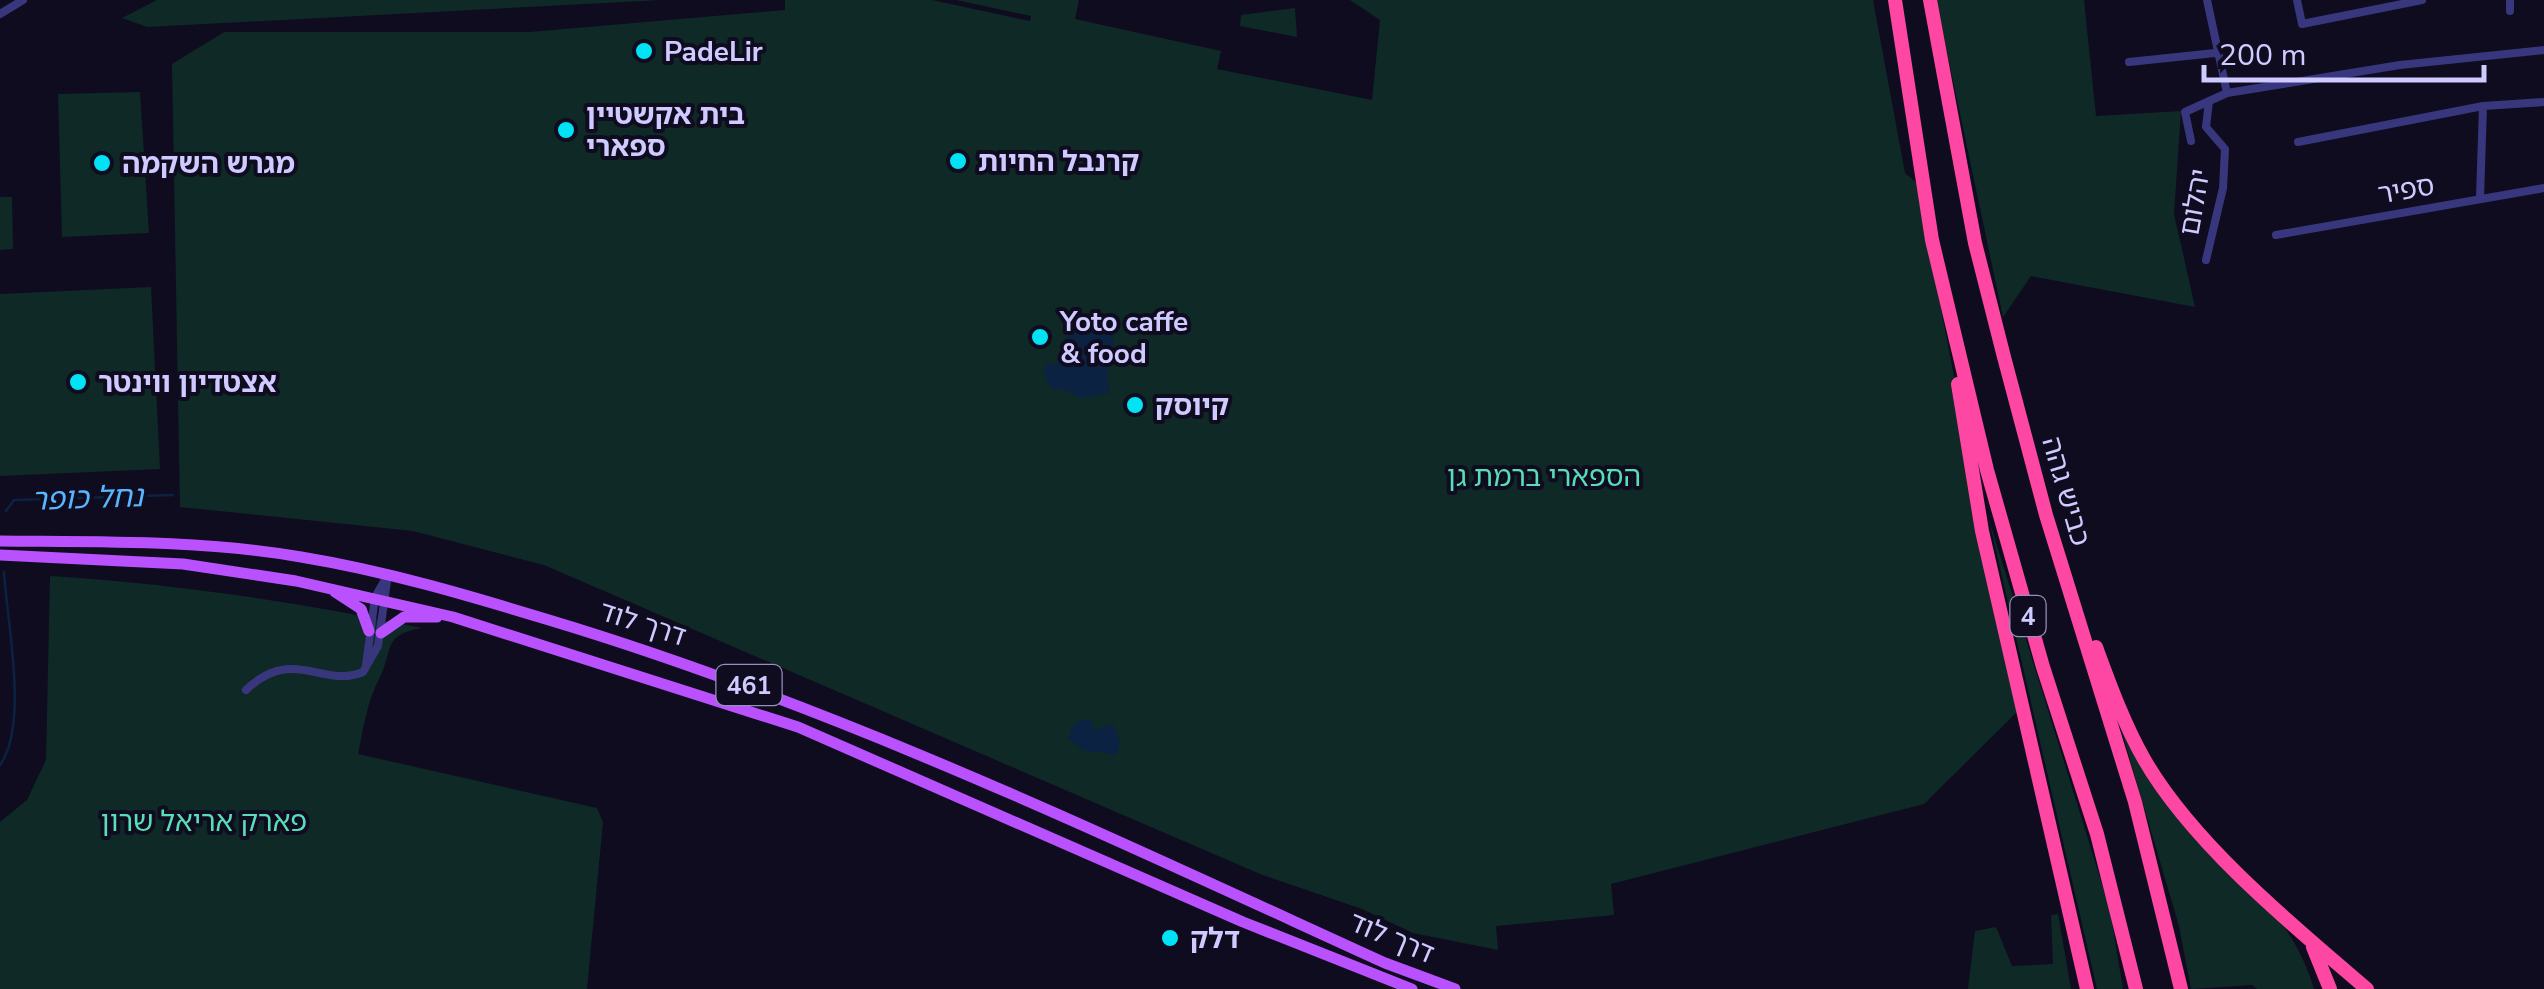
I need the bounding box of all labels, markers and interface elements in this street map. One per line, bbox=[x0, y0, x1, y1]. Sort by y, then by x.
scale bar bbox=[2204, 20, 2484, 82]
place label: PadeLir bbox=[664, 33, 763, 71]
text: 200 m bbox=[2219, 35, 2306, 76]
marker: PadeLir bbox=[633, 40, 655, 62]
place label: בית אקשטיין ספארי bbox=[586, 96, 745, 166]
marker: בית אקשטיין ספארי bbox=[555, 119, 577, 141]
place label: קרנבל החיות bbox=[978, 143, 1139, 181]
place label: מגרש השקמה bbox=[122, 145, 295, 183]
marker: קרנבל החיות bbox=[947, 150, 969, 172]
marker: מגרש השקמה bbox=[91, 152, 113, 174]
street label: יהלום bbox=[2170, 166, 2220, 239]
street label: ספיר bbox=[2375, 166, 2437, 214]
place label: Yoto caffe & food bbox=[1059, 303, 1188, 373]
marker: Yoto caffe & food bbox=[1029, 326, 1051, 348]
place label: אצטדיון ווינטר bbox=[98, 364, 277, 402]
marker: אצטדיון ווינטר bbox=[67, 371, 89, 393]
place label: קיוסק bbox=[1155, 387, 1229, 425]
marker: קיוסק bbox=[1124, 394, 1146, 416]
street label: כביש גהה bbox=[2032, 432, 2100, 550]
park label: הספארי ברמת גן bbox=[1447, 458, 1641, 496]
water label: נחל כופר bbox=[30, 476, 146, 521]
street label: דרך לוד bbox=[594, 592, 691, 656]
road number: 4 bbox=[2010, 596, 2046, 636]
road number: 461 bbox=[716, 665, 782, 705]
park label: פארק אריאל שרון bbox=[101, 803, 307, 841]
street label: דרך לוד bbox=[1343, 903, 1440, 973]
place label: דלק bbox=[1190, 920, 1240, 958]
marker: דלק bbox=[1159, 927, 1181, 949]

